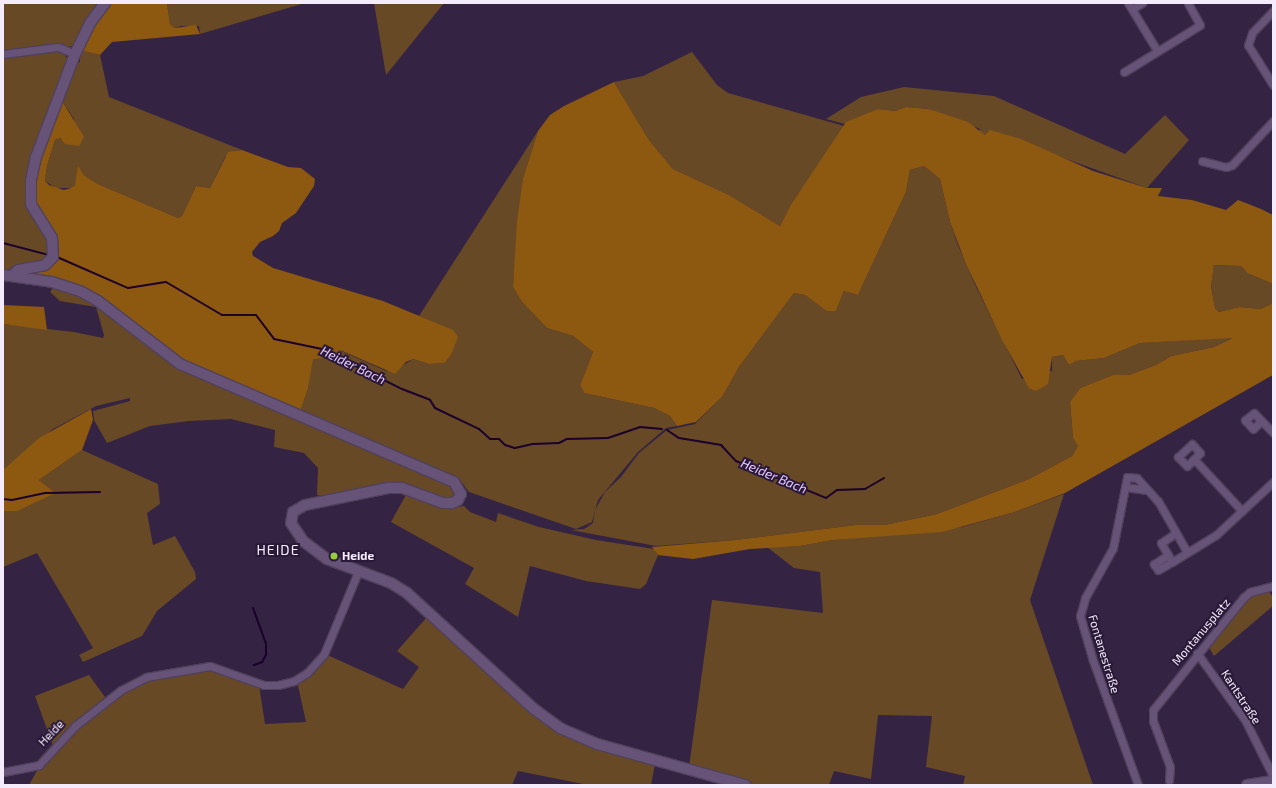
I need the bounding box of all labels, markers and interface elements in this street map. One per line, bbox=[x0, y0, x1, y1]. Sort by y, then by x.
water label: Heider Bach bbox=[318, 343, 388, 387]
water label: Heider Bach bbox=[738, 455, 810, 497]
district label: HEIDE bbox=[257, 542, 299, 558]
place label: Heide bbox=[342, 549, 374, 563]
marker: Heide bbox=[329, 551, 339, 561]
street label: Montanusplatz bbox=[1169, 596, 1233, 668]
street label: Fontanestraße bbox=[1085, 613, 1123, 695]
street label: Kantstraße bbox=[1218, 667, 1264, 727]
street label: Heide bbox=[35, 717, 67, 749]

